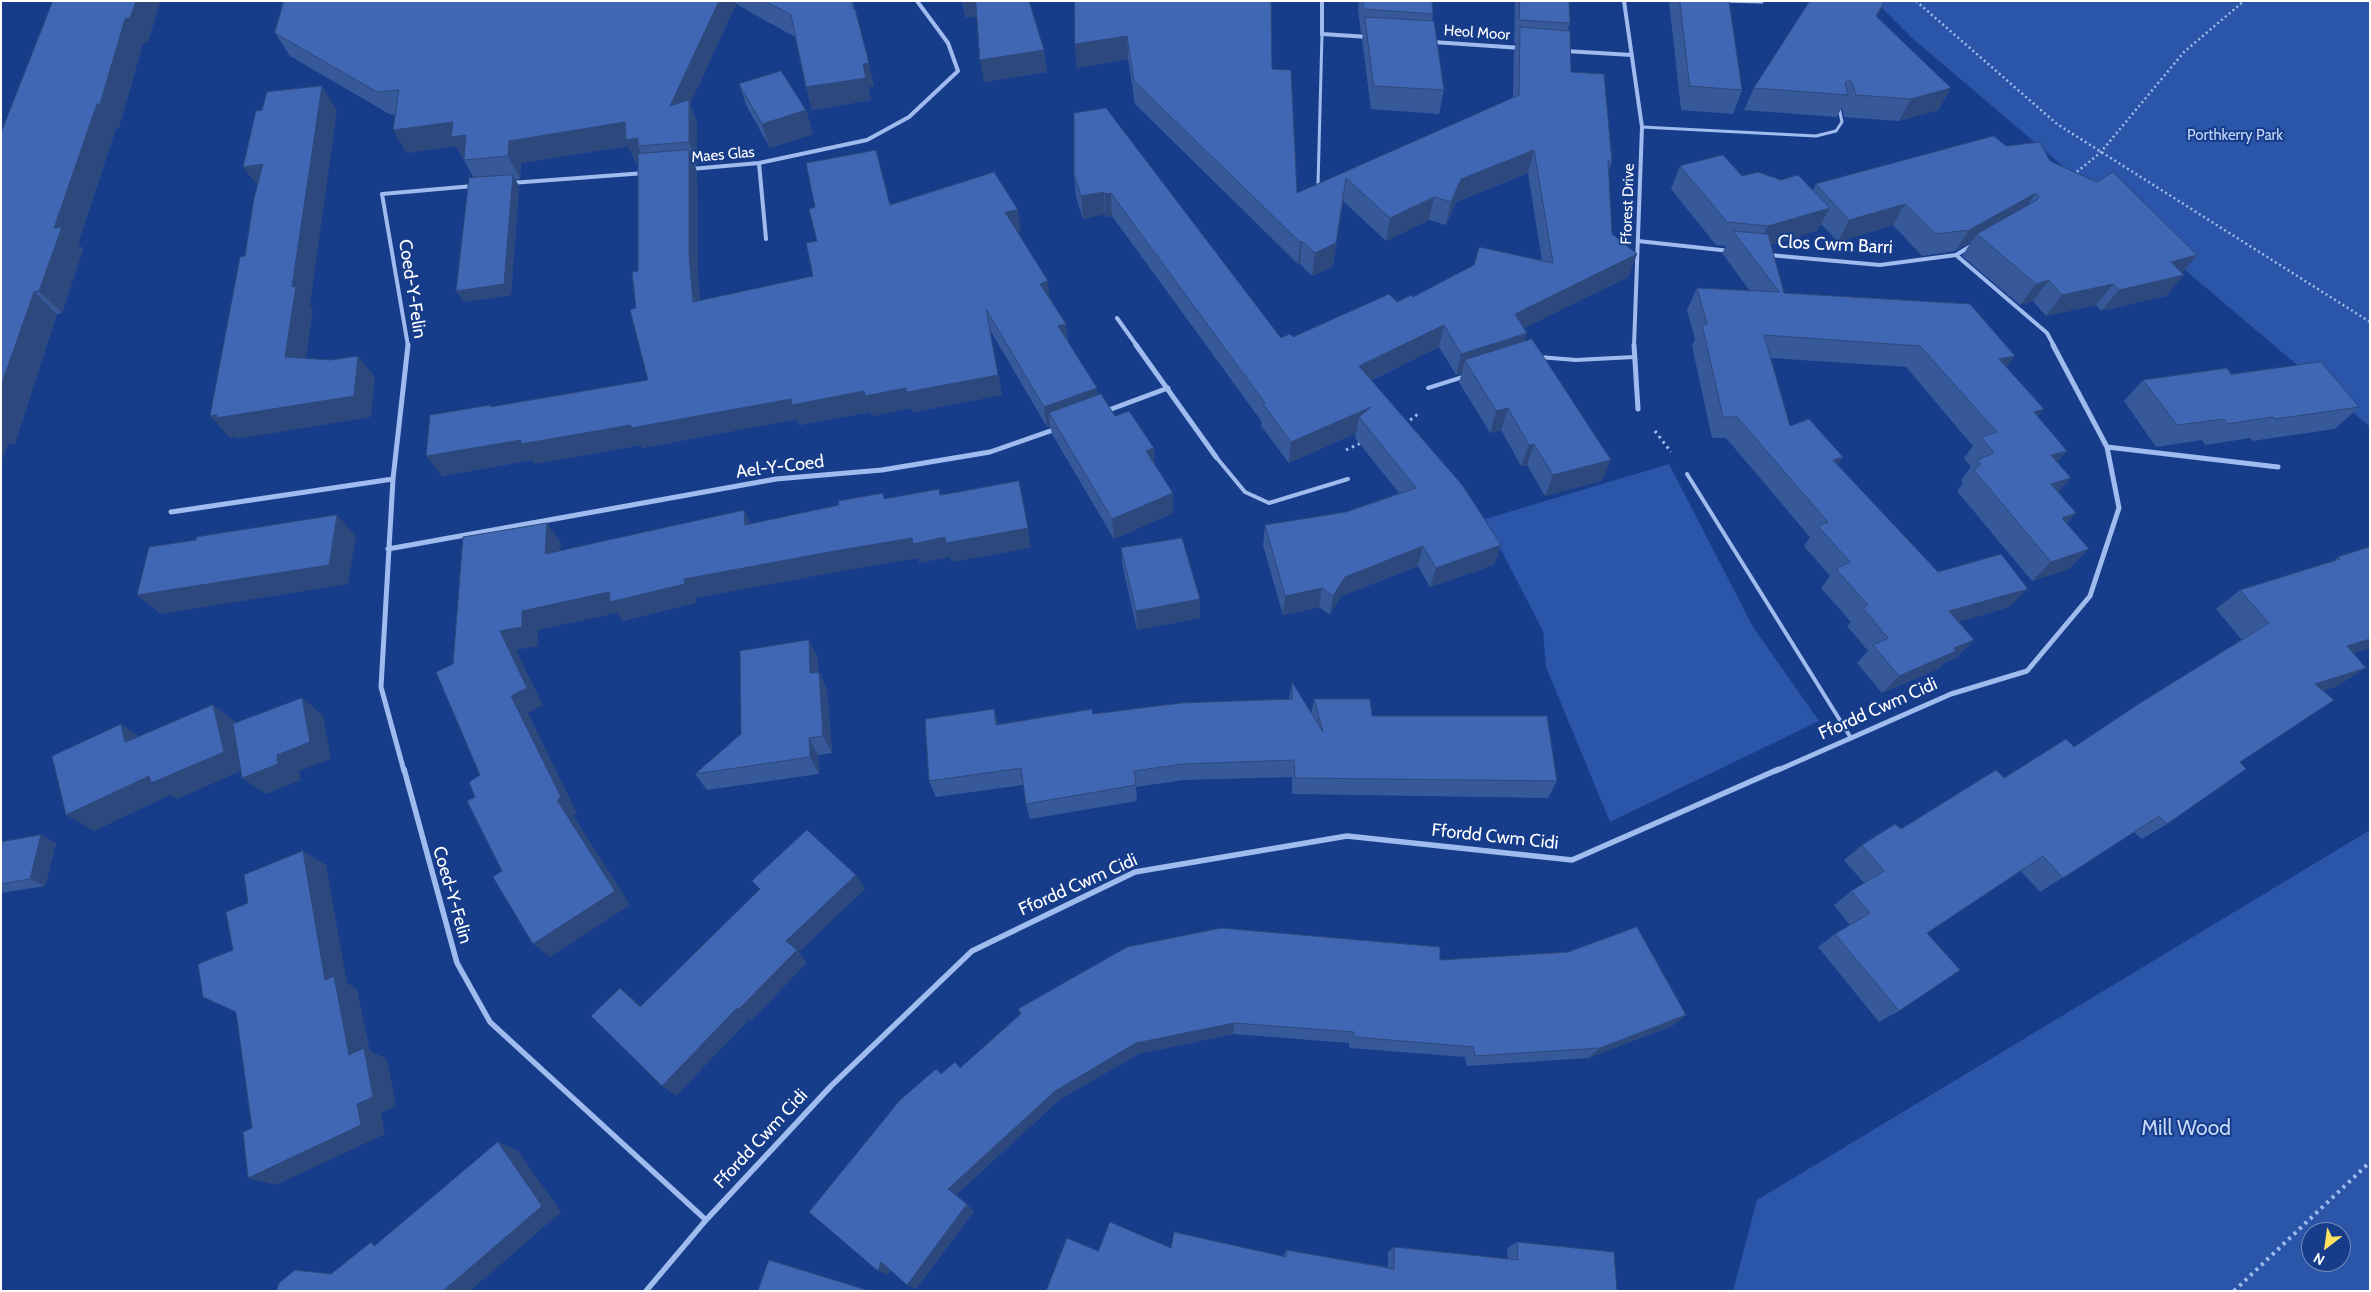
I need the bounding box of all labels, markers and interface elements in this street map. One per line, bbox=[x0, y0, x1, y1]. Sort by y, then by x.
street label: Heol Moor bbox=[1443, 22, 1511, 44]
park label: Porthkerry Park bbox=[2187, 127, 2283, 145]
street label: Maes Glas bbox=[691, 143, 755, 167]
street label: Fforest Drive bbox=[1618, 163, 1638, 245]
street label: Clos Cwm Barri bbox=[1777, 231, 1893, 259]
street label: Coed-Y-Felin bbox=[393, 238, 431, 340]
street label: Ael-Y-Coed bbox=[735, 451, 825, 483]
street label: Ffordd Cwm Cidi bbox=[1815, 673, 1941, 745]
street label: Ffordd Cwm Cidi bbox=[1430, 820, 1560, 854]
street label: Coed-Y-Felin bbox=[428, 844, 476, 946]
street label: Ffordd Cwm Cidi bbox=[1015, 849, 1141, 921]
street label: Ffordd Cwm Cidi bbox=[710, 1085, 812, 1193]
park label: Mill Wood bbox=[2141, 1116, 2231, 1142]
north arrow bbox=[2301, 1222, 2351, 1272]
text: N bbox=[2310, 1249, 2328, 1269]

